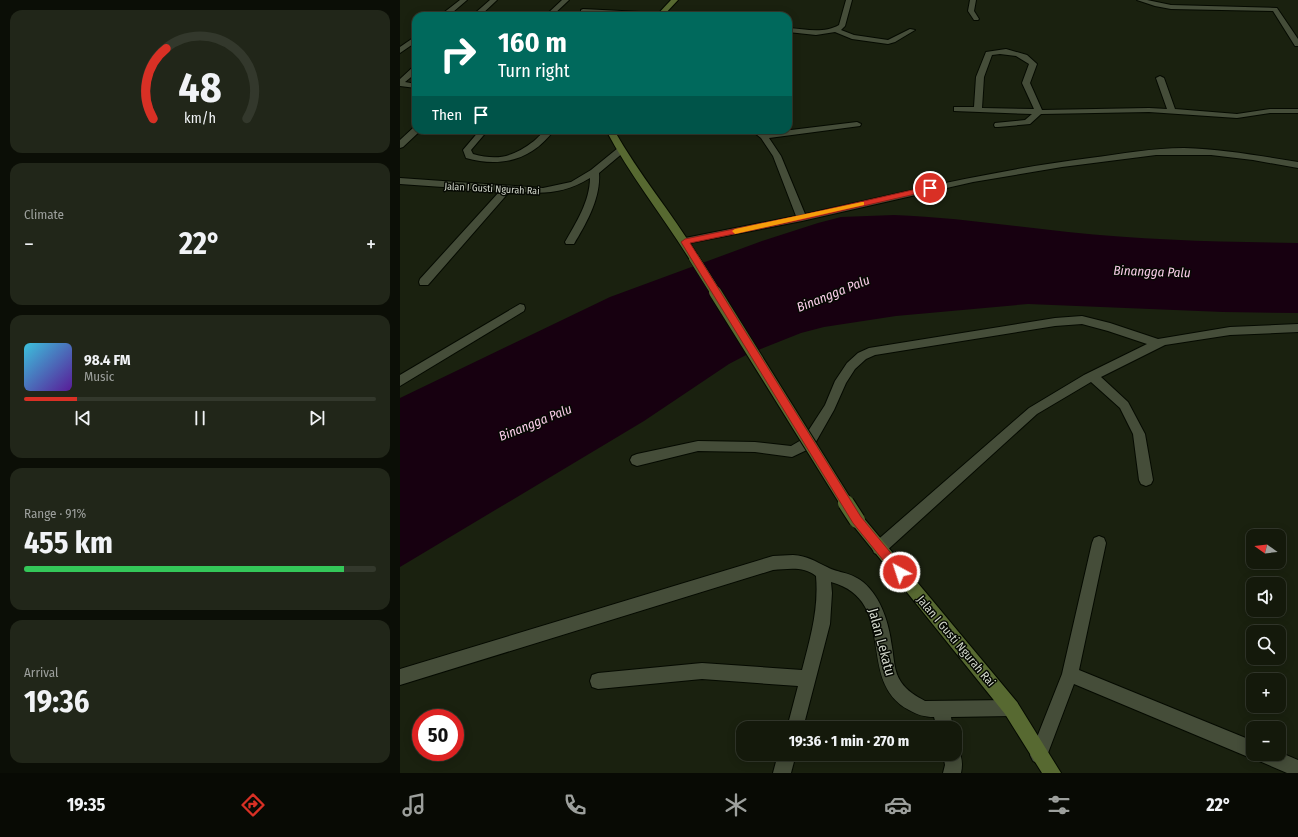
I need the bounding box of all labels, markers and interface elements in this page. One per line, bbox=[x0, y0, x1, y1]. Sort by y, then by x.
text: 160 m bbox=[498, 26, 567, 59]
icon: right bbox=[432, 28, 484, 80]
text: Turn right bbox=[498, 60, 570, 82]
text: 48 bbox=[178, 63, 222, 113]
icon: arrive bbox=[470, 104, 492, 126]
text: Then bbox=[432, 106, 462, 124]
text: km/h bbox=[184, 110, 216, 127]
pin bbox=[913, 171, 947, 205]
icon: arrive bbox=[919, 177, 941, 199]
street label: Jalan I Gusti Ngurah Rai bbox=[444, 181, 540, 197]
text: Climate bbox=[24, 207, 64, 222]
text: 22° bbox=[179, 226, 221, 262]
text: − bbox=[24, 231, 34, 258]
text: + bbox=[366, 231, 376, 258]
water label: Binangga Palu bbox=[1113, 263, 1191, 280]
water label: Binangga Palu bbox=[795, 272, 872, 315]
text: 98.4 FM bbox=[84, 351, 131, 369]
text: Music bbox=[84, 369, 114, 384]
water label: Binangga Palu bbox=[497, 401, 574, 444]
icon: previous bbox=[72, 407, 94, 429]
icon: pause bbox=[189, 407, 211, 429]
icon: next bbox=[306, 407, 328, 429]
text: Range · 91% bbox=[24, 506, 86, 521]
text: 455 km bbox=[24, 525, 113, 561]
north arrow bbox=[1246, 529, 1286, 569]
map controls bbox=[1246, 529, 1286, 761]
position arrow bbox=[879, 551, 921, 593]
button: sound bbox=[1246, 577, 1286, 617]
street label: Jalan I Gusti Ngurah Rai bbox=[914, 593, 998, 689]
street label: Jalan Lekatu bbox=[864, 606, 899, 678]
button: search bbox=[1246, 625, 1286, 665]
text: Arrival bbox=[24, 665, 58, 680]
button: + bbox=[1246, 673, 1286, 713]
text: 19:36 bbox=[24, 684, 89, 720]
speed limit sign: 50 bbox=[412, 709, 464, 761]
button: − bbox=[1246, 721, 1286, 761]
text: 19:36 · 1 min · 270 m bbox=[789, 732, 909, 750]
icon: directions bbox=[239, 791, 267, 819]
icon: music bbox=[400, 791, 428, 819]
icon: phone bbox=[561, 791, 589, 819]
icon: climate bbox=[722, 791, 750, 819]
icon: car bbox=[884, 791, 912, 819]
icon: filters bbox=[1045, 791, 1073, 819]
text: 19:35 bbox=[67, 794, 105, 816]
text: 22° bbox=[1206, 794, 1231, 816]

